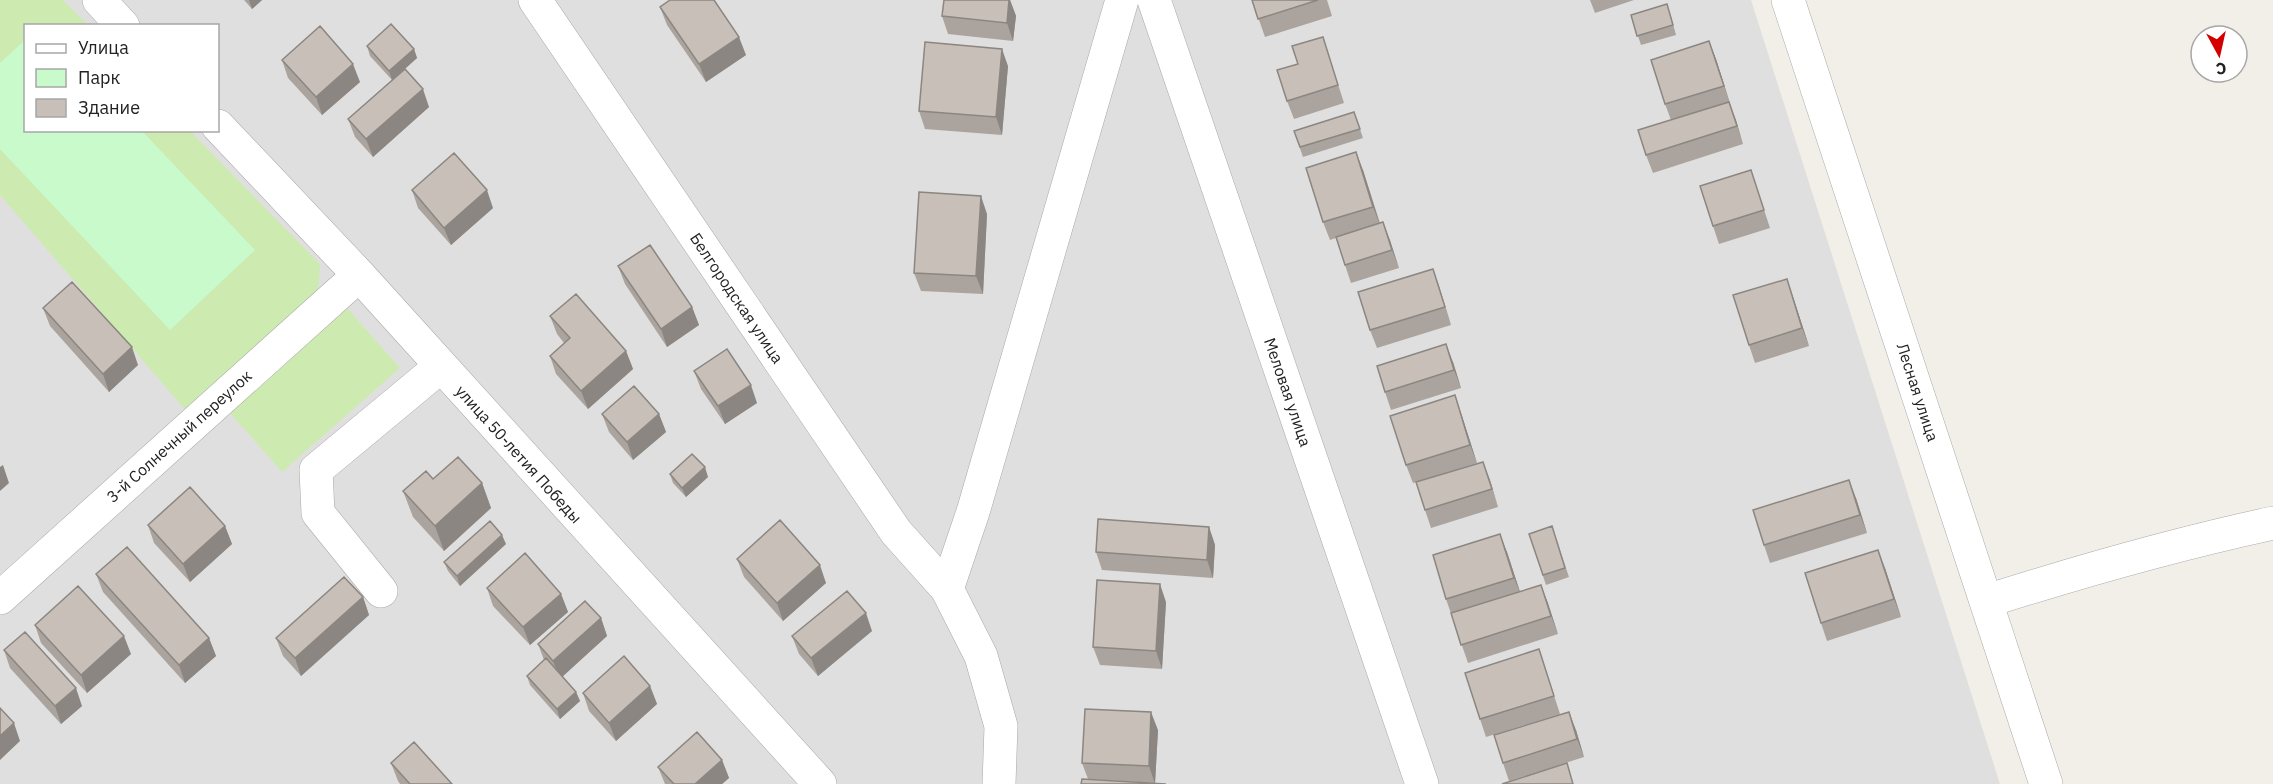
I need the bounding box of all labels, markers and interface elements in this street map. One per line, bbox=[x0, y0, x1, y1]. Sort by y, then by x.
legend bbox=[24, 24, 219, 132]
north arrow bbox=[2189, 24, 2249, 84]
text: Улица bbox=[78, 36, 129, 59]
text: С bbox=[2215, 58, 2228, 79]
text: Парк bbox=[78, 66, 121, 89]
text: Здание bbox=[78, 96, 140, 119]
street label: Белгородская улица bbox=[686, 229, 788, 368]
street label: Меловая улица bbox=[1260, 335, 1316, 449]
street label: Лесная улица bbox=[1893, 340, 1943, 444]
street label: 3-й Солнечный переулок bbox=[102, 365, 256, 506]
street label: улица 50-летия Победы bbox=[452, 381, 586, 527]

